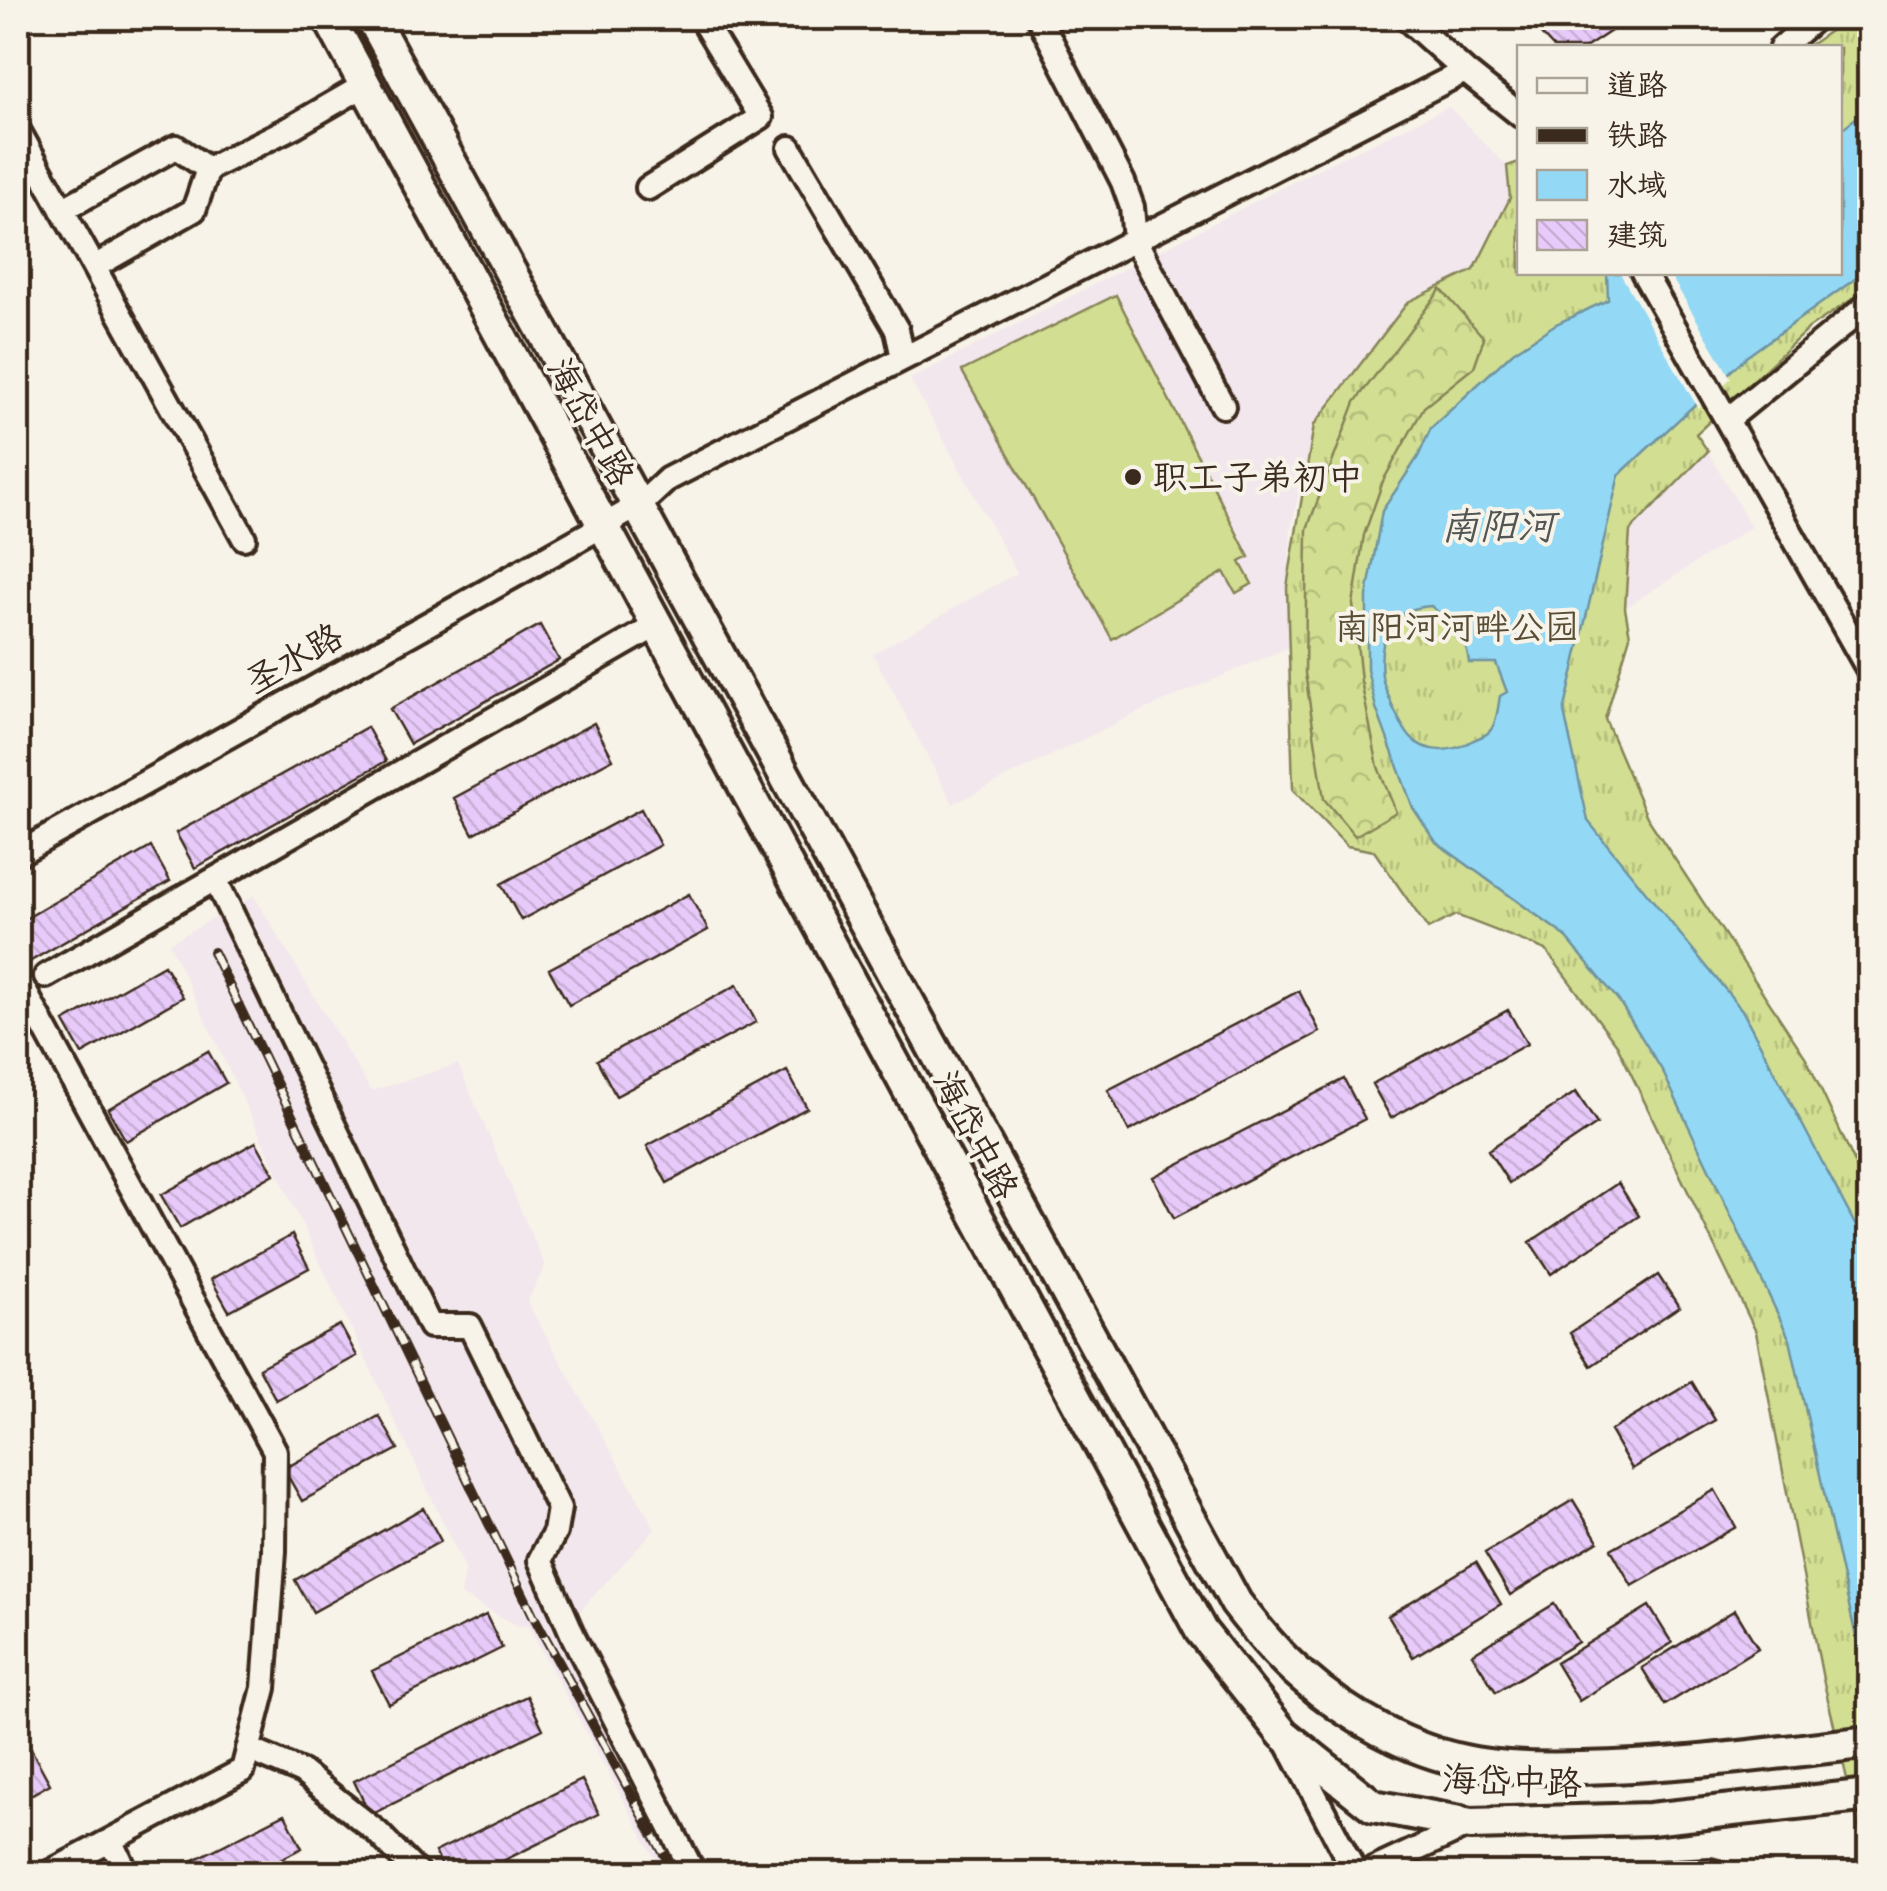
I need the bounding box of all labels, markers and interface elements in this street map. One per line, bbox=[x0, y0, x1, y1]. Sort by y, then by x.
legend bbox=[1517, 45, 1842, 275]
text: 道路 bbox=[1607, 68, 1667, 104]
text: 铁路 bbox=[1607, 118, 1667, 154]
text: 水域 bbox=[1607, 168, 1667, 204]
text: 建筑 bbox=[1607, 218, 1667, 254]
street label: 海岱中路 bbox=[537, 351, 642, 494]
place label: 职工子弟初中 bbox=[1153, 457, 1363, 500]
marker: 职工子弟初中 bbox=[1122, 466, 1144, 488]
water label: 南阳河 bbox=[1441, 505, 1561, 550]
park label: 南阳河河畔公园 bbox=[1334, 607, 1580, 650]
street label: 圣水路 bbox=[238, 615, 351, 704]
street label: 海岱中路 bbox=[923, 1064, 1027, 1208]
street label: 海岱中路 bbox=[1441, 1759, 1583, 1806]

